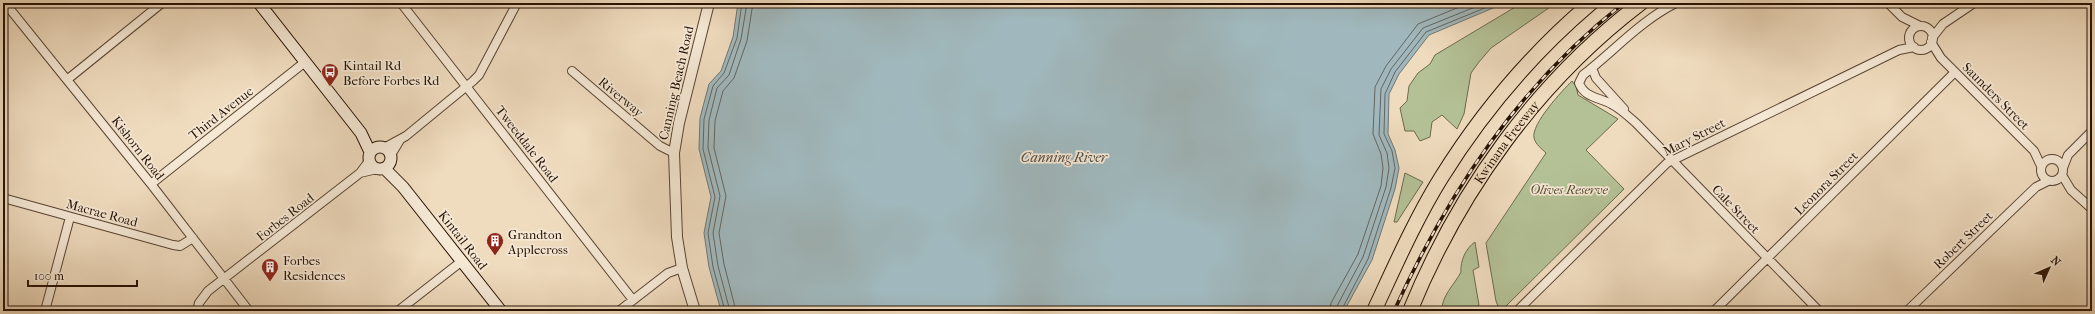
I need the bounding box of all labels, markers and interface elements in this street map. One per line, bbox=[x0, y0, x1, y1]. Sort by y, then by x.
street label: Canning Beach Road bbox=[656, 24, 697, 141]
place label: Kintail Rd Before Forbes Rd bbox=[343, 58, 440, 88]
street label: Saunders Street bbox=[1959, 59, 2033, 133]
bus stop icon: Kintail Rd Before Forbes Rd bbox=[320, 62, 340, 87]
street label: Riverway bbox=[596, 74, 647, 121]
street label: Third Avenue bbox=[186, 83, 257, 143]
street label: Kwinana Freeway bbox=[1470, 97, 1543, 186]
street label: Tweeddale Road bbox=[493, 103, 562, 186]
street label: Kishorn Road bbox=[109, 113, 168, 184]
street label: Mary Street bbox=[1661, 115, 1728, 159]
street label: Leonora Street bbox=[1791, 148, 1861, 218]
water label: Canning River bbox=[1021, 149, 1109, 166]
park label: Olives Reserve bbox=[1530, 182, 1609, 197]
street label: Cale Street bbox=[1709, 182, 1763, 237]
street label: Forbes Road bbox=[253, 189, 317, 244]
street label: Macrae Road bbox=[65, 196, 140, 230]
street label: Kintail Road bbox=[435, 208, 491, 273]
street label: Robert Street bbox=[1930, 208, 1996, 272]
place label: Grandton Applecross bbox=[507, 227, 568, 257]
building icon: Grandton Applecross bbox=[485, 231, 505, 256]
north arrow bbox=[2029, 248, 2069, 288]
place label: Forbes Residences bbox=[283, 253, 345, 283]
text: N bbox=[2048, 254, 2064, 269]
building icon: Forbes Residences bbox=[260, 257, 280, 282]
scale bar bbox=[28, 262, 137, 288]
text: 100 m bbox=[34, 269, 64, 283]

